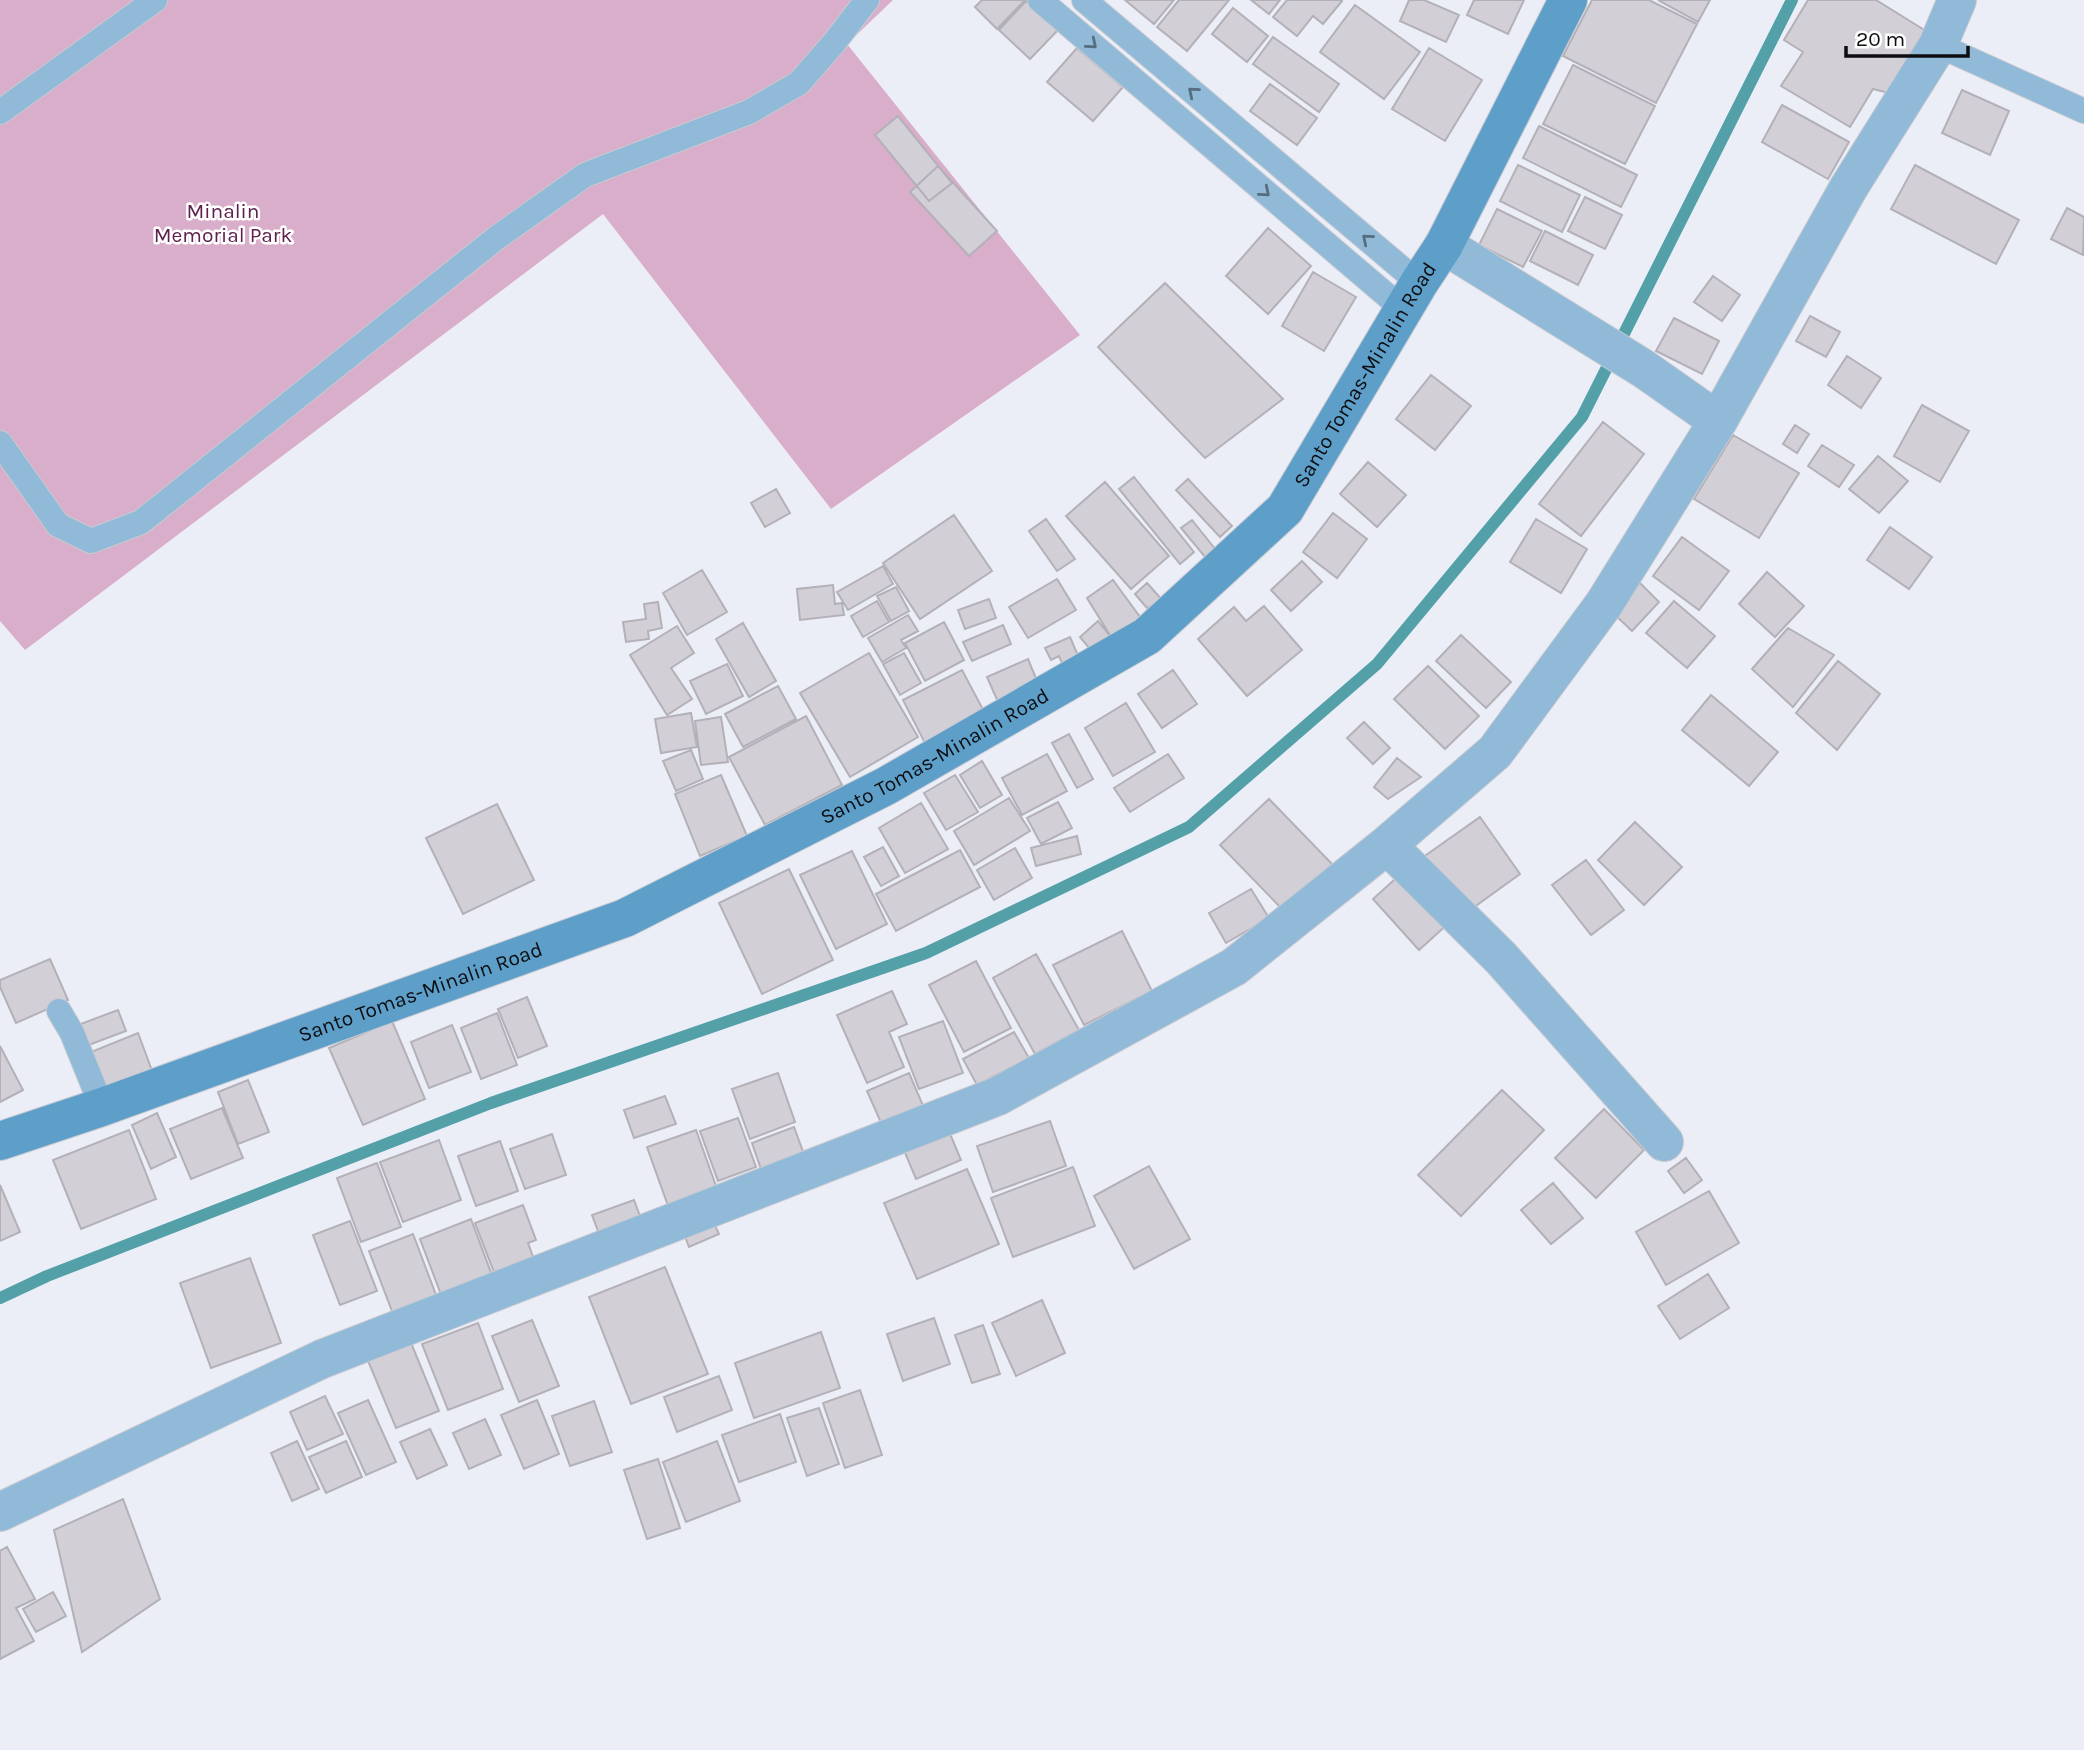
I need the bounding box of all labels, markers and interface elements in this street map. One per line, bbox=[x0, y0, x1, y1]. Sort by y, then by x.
scale bar bbox=[1846, 14, 1968, 58]
text: 20 m bbox=[1856, 27, 1905, 51]
one-way arrow bbox=[1083, 36, 1096, 48]
one-way arrow bbox=[1188, 88, 1201, 100]
one-way arrow bbox=[1256, 184, 1269, 196]
park label: Minalin Memorial Park bbox=[154, 199, 292, 247]
one-way arrow bbox=[1362, 235, 1375, 247]
street label: Santo Tomas-Minalin Road bbox=[1289, 258, 1441, 492]
street label: Santo Tomas-Minalin Road bbox=[816, 683, 1053, 829]
street label: Santo Tomas-Minalin Road bbox=[295, 937, 546, 1047]

